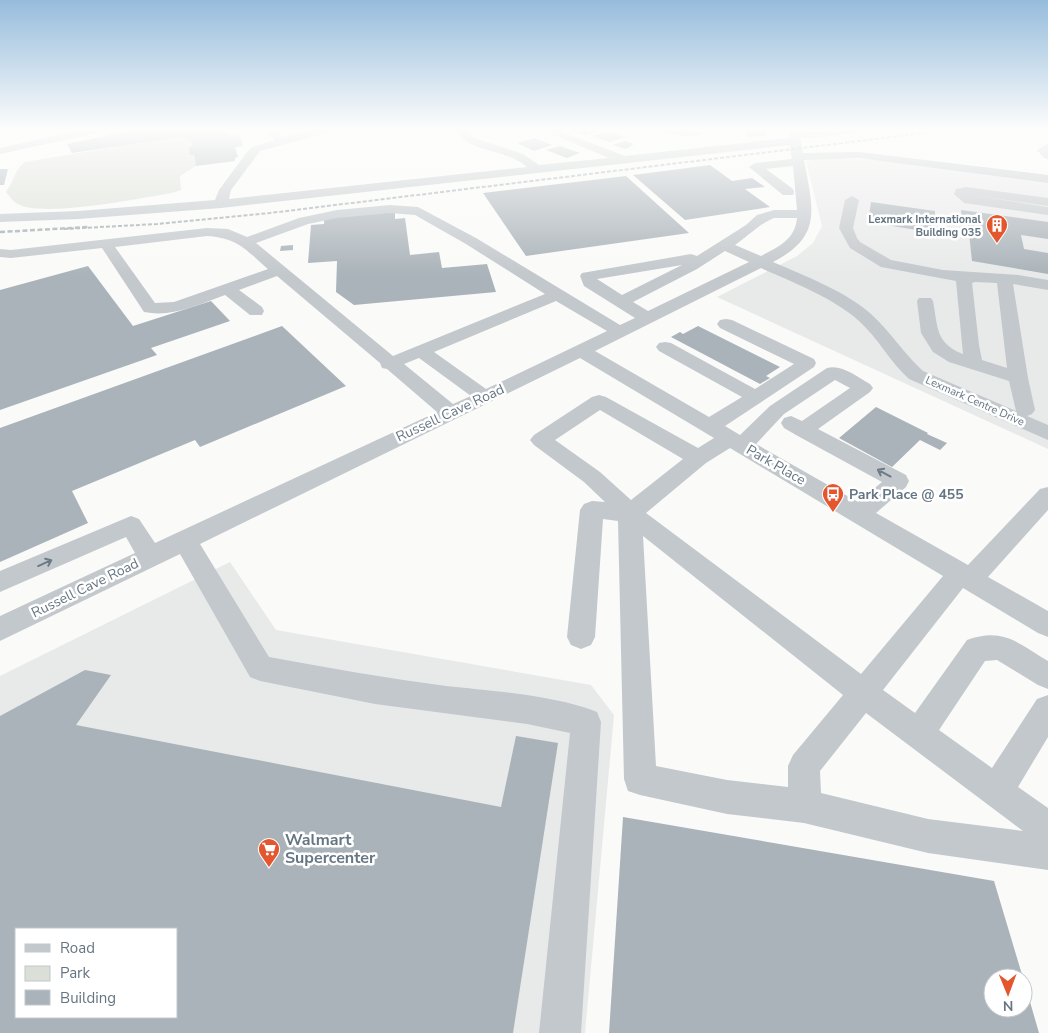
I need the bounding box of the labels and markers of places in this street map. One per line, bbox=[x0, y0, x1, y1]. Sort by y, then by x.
place label: Lexmark International Building 035 bbox=[868, 212, 981, 240]
building icon: Lexmark International Building 035 bbox=[985, 213, 1009, 244]
bus stop icon: Park Place @ 455 bbox=[821, 482, 845, 513]
place label: Park Place @ 455 bbox=[849, 485, 964, 504]
place label: Walmart Supercenter bbox=[285, 829, 376, 869]
supermarket icon: Walmart Supercenter bbox=[257, 837, 281, 868]

